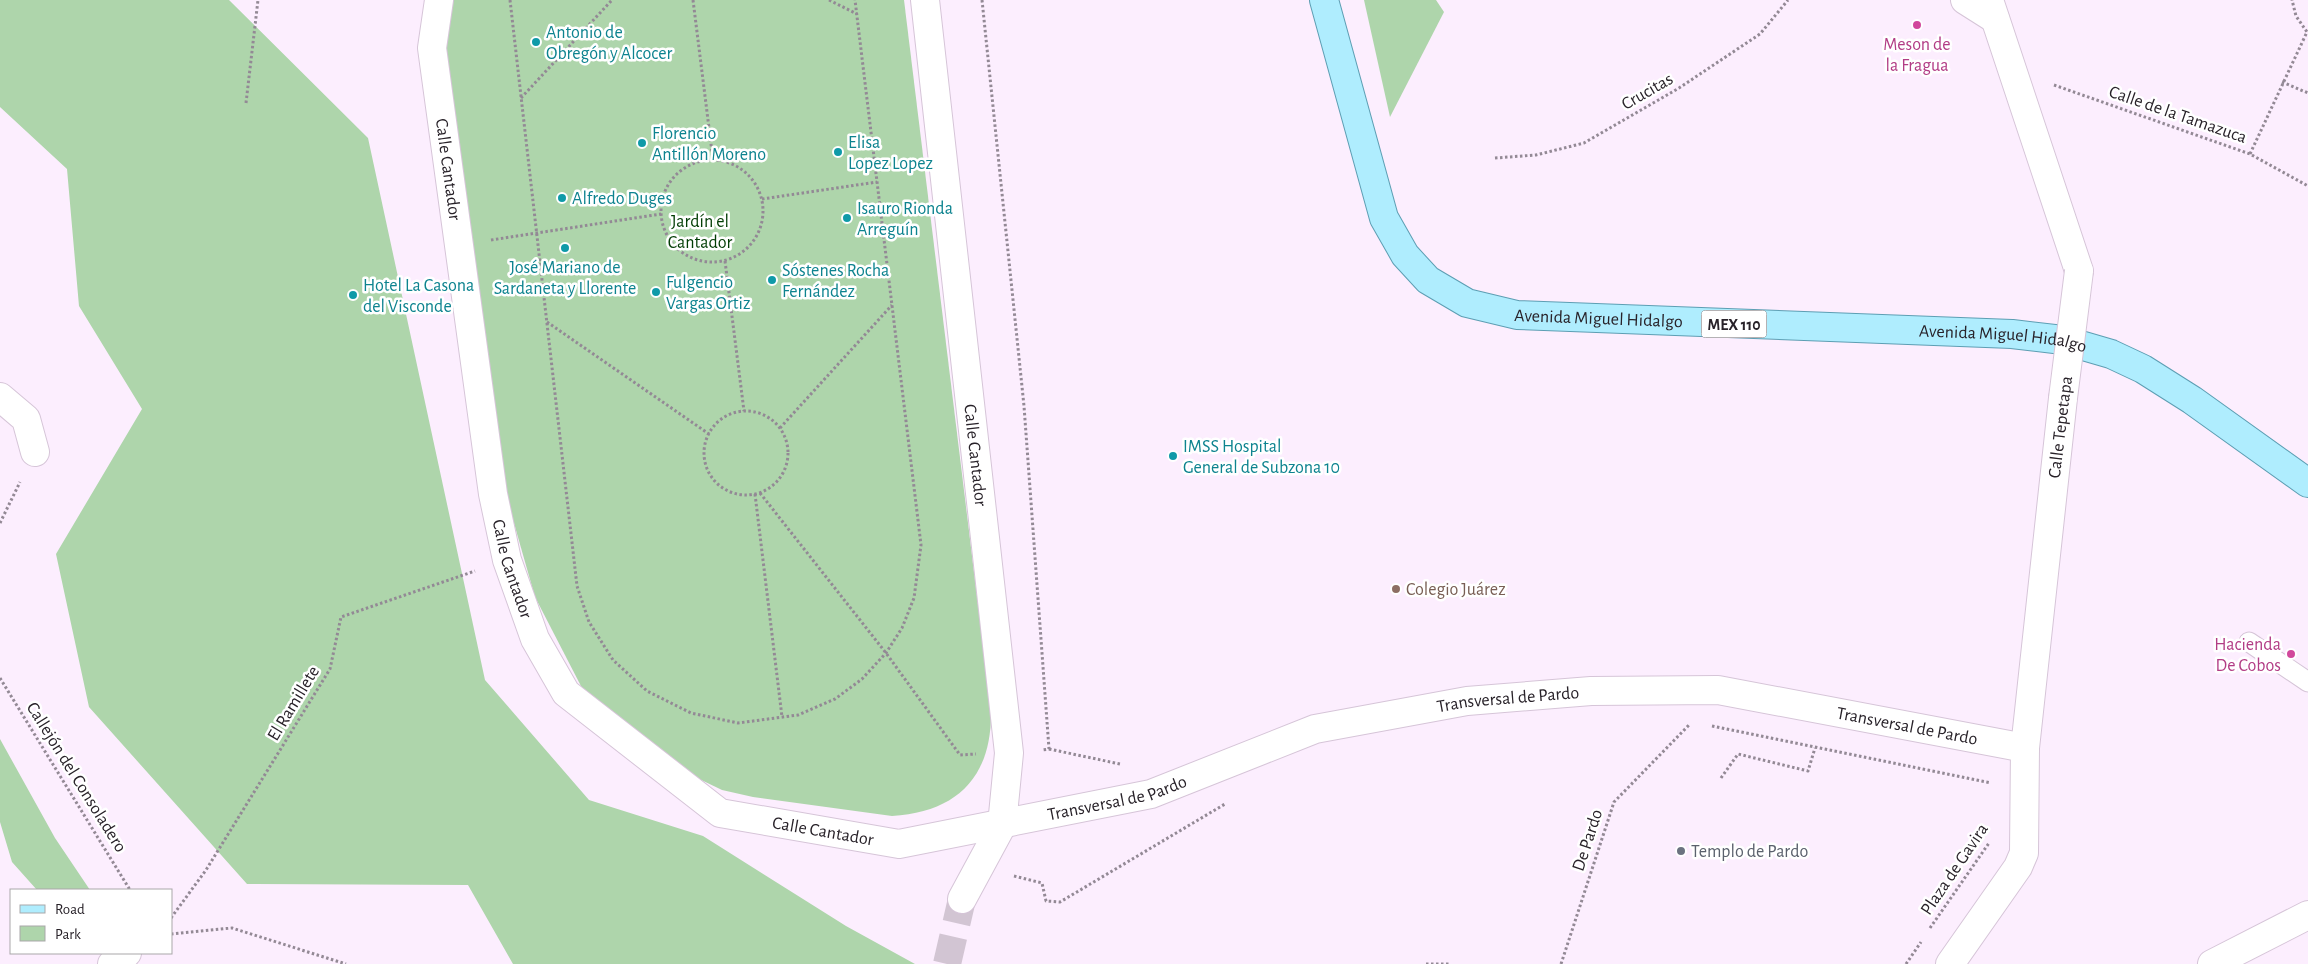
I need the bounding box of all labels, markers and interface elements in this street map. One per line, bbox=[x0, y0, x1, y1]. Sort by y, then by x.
marker: Meson de la Fragua bbox=[1911, 19, 1923, 31]
place label: Antonio de Obregón y Alcocer bbox=[546, 24, 673, 63]
marker: Antonio de Obregón y Alcocer bbox=[530, 36, 542, 48]
place label: Meson de la Fragua bbox=[1883, 36, 1951, 75]
street label: Crucitas bbox=[1619, 70, 1676, 114]
street label: Calle de la Tamazuca bbox=[2107, 83, 2249, 147]
street label: Calle Cantador bbox=[432, 117, 464, 222]
place label: Florencio Antillón Moreno bbox=[652, 125, 766, 164]
place label: Elisa Lopez Lopez bbox=[848, 134, 933, 173]
marker: Florencio Antillón Moreno bbox=[636, 137, 648, 149]
marker: Elisa Lopez Lopez bbox=[832, 146, 844, 158]
place label: Alfredo Duges bbox=[572, 190, 672, 208]
marker: Alfredo Duges bbox=[556, 192, 568, 204]
place label: Isauro Rionda Arreguín bbox=[857, 200, 953, 239]
marker: Isauro Rionda Arreguín bbox=[841, 212, 853, 224]
park label: Jardín el Cantador bbox=[668, 213, 732, 252]
marker: José Mariano de Sardaneta y Llorente bbox=[559, 242, 571, 254]
place label: José Mariano de Sardaneta y Llorente bbox=[494, 259, 636, 298]
place label: Sóstenes Rocha Fernández bbox=[782, 262, 889, 301]
place label: Fulgencio Vargas Ortiz bbox=[666, 274, 750, 313]
marker: Sóstenes Rocha Fernández bbox=[766, 274, 778, 286]
place label: Hotel La Casona del Visconde bbox=[363, 277, 474, 316]
marker: Fulgencio Vargas Ortiz bbox=[650, 286, 662, 298]
marker: Hotel La Casona del Visconde bbox=[347, 289, 359, 301]
street label: Avenida Miguel Hidalgo bbox=[1514, 307, 1683, 331]
road number: MEX 110 bbox=[1702, 310, 1766, 338]
street label: Avenida Miguel Hidalgo bbox=[1919, 322, 2089, 356]
street label: Calle Tepetapa bbox=[2046, 375, 2076, 479]
street label: Calle Cantador bbox=[960, 403, 989, 507]
place label: IMSS Hospital General de Subzona 10 bbox=[1183, 438, 1340, 477]
marker: IMSS Hospital General de Subzona 10 bbox=[1167, 450, 1179, 462]
street label: Calle Cantador bbox=[489, 518, 535, 621]
place label: Colegio Juárez bbox=[1406, 581, 1506, 599]
marker: Colegio Juárez bbox=[1390, 583, 1402, 595]
place label: Hacienda De Cobos bbox=[2214, 636, 2281, 675]
marker: Hacienda De Cobos bbox=[2285, 648, 2297, 660]
street label: El Ramillete bbox=[265, 663, 323, 744]
street label: Transversal de Pardo bbox=[1436, 684, 1580, 716]
street label: Callejón del Consoladero bbox=[23, 699, 130, 856]
street label: Transversal de Pardo bbox=[1835, 705, 1979, 749]
street label: Transversal de Pardo bbox=[1046, 773, 1190, 824]
street label: De Pardo bbox=[1570, 807, 1606, 873]
street label: Calle Cantador bbox=[771, 814, 875, 849]
street label: Plaza de Gavira bbox=[1918, 821, 1992, 919]
place label: Templo de Pardo bbox=[1691, 843, 1808, 861]
marker: Templo de Pardo bbox=[1675, 845, 1687, 857]
legend bbox=[10, 889, 172, 954]
text: Road bbox=[55, 902, 85, 917]
text: Park bbox=[55, 927, 81, 942]

